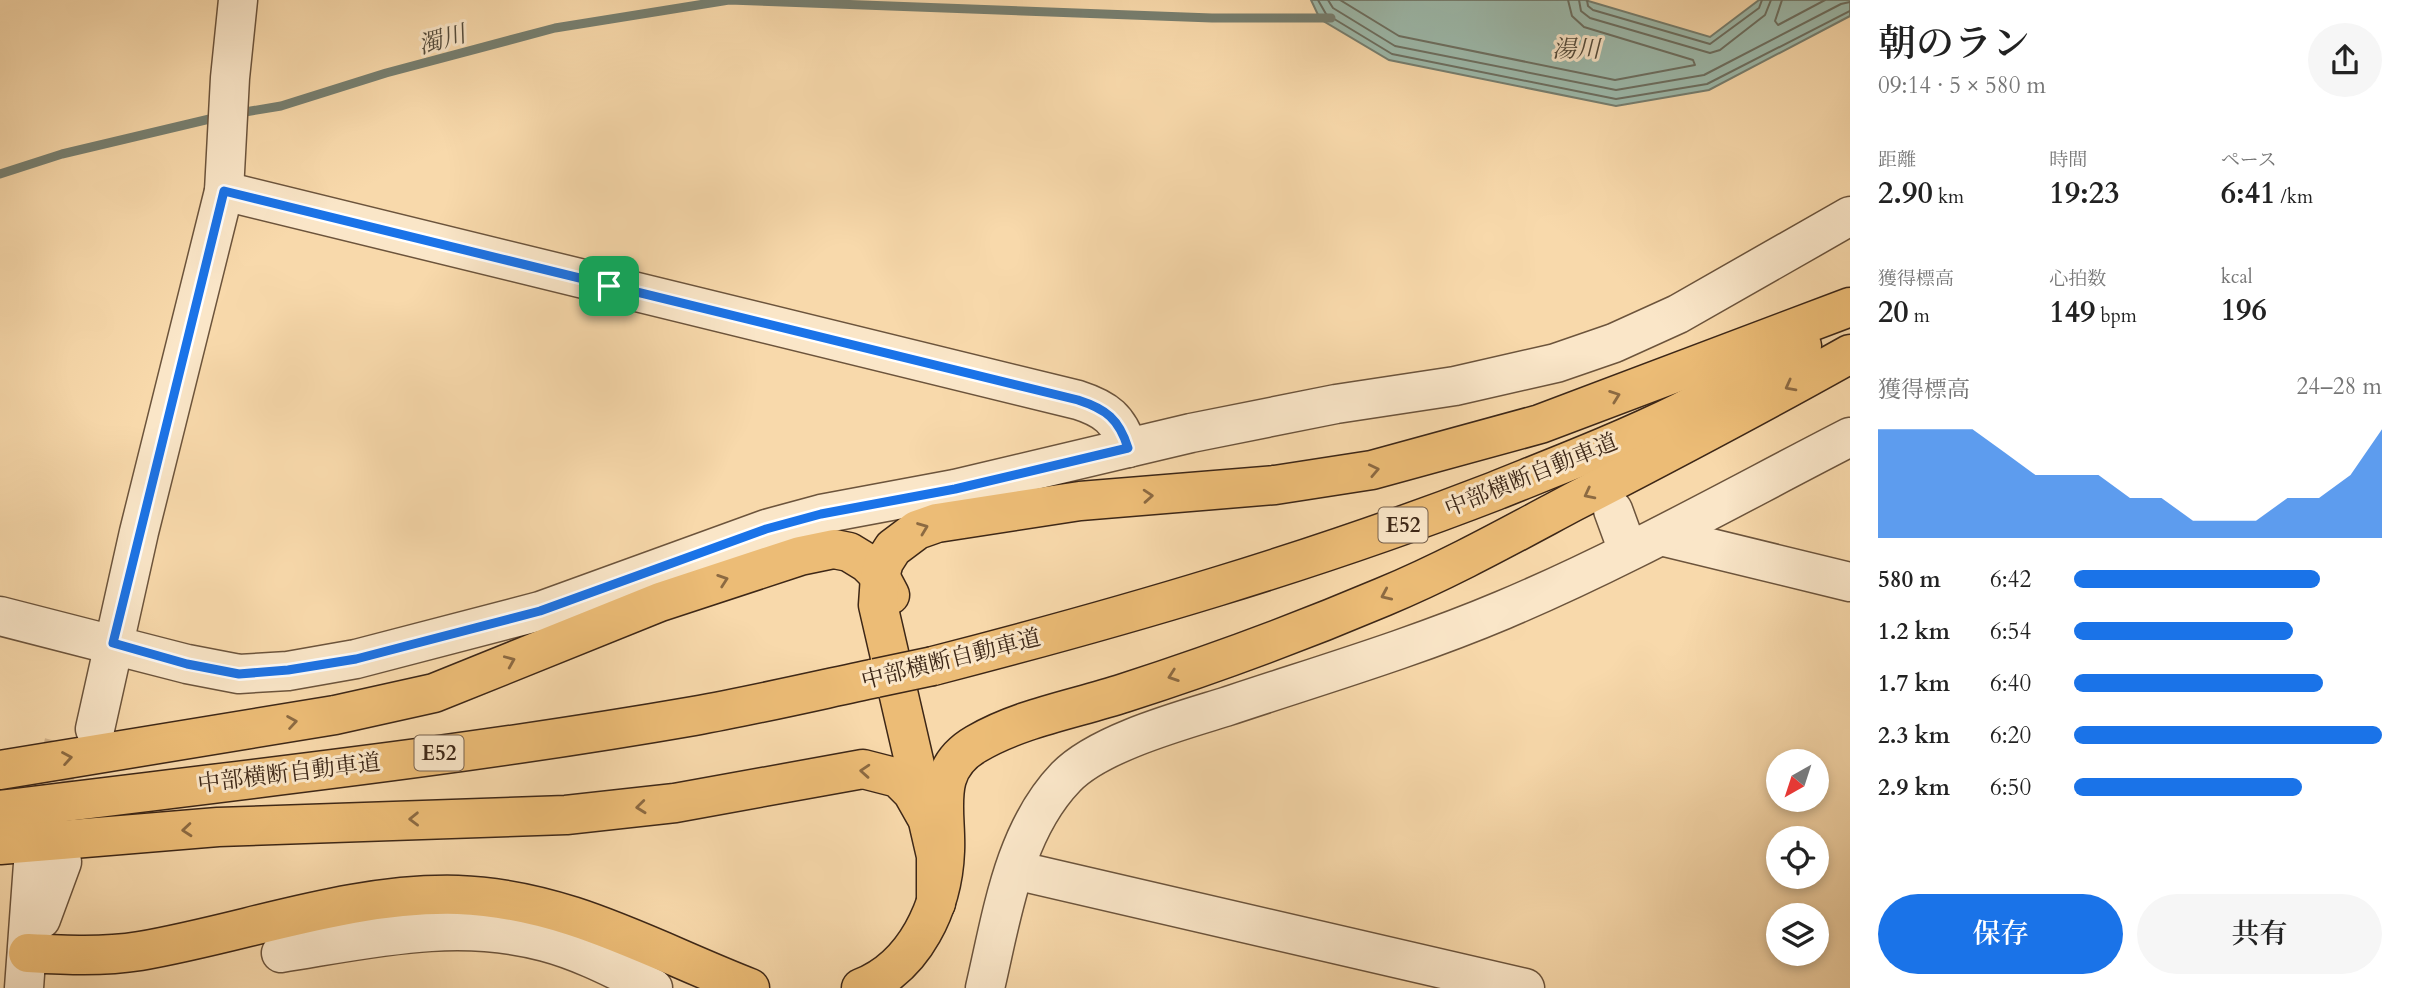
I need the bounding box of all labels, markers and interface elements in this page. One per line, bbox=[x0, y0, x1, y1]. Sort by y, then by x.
water label: 濁川 bbox=[414, 17, 473, 62]
text: 朝のラン bbox=[1878, 18, 2030, 70]
button: share bbox=[2308, 23, 2382, 97]
water label: 湯川 bbox=[1552, 33, 1603, 66]
text: 09:14 · 5 × 580 m bbox=[1878, 70, 2046, 101]
text: 距離 bbox=[1878, 147, 1916, 173]
text: 時間 bbox=[2049, 147, 2087, 173]
text: ペース bbox=[2221, 147, 2277, 173]
text: 2.90 bbox=[1878, 173, 1933, 214]
text: 19:23 bbox=[2049, 173, 2120, 214]
text: 6:41 bbox=[2221, 173, 2275, 214]
text: km bbox=[1933, 184, 1964, 210]
text: /km bbox=[2275, 184, 2313, 210]
pin bbox=[579, 256, 639, 316]
text: kcal bbox=[2221, 264, 2253, 290]
text: 獲得標高 bbox=[1878, 266, 1954, 292]
text: 心拍数 bbox=[2049, 266, 2106, 292]
icon: arrive bbox=[590, 267, 628, 305]
text: 196 bbox=[2221, 290, 2267, 331]
text: 20 bbox=[1878, 292, 1909, 333]
text: 149 bbox=[2049, 292, 2095, 333]
text: m bbox=[1909, 303, 1930, 329]
text: bpm bbox=[2095, 303, 2137, 329]
text: 24–28 m bbox=[2297, 371, 2382, 402]
text: 獲得標高 bbox=[1878, 374, 1970, 405]
one-way arrow bbox=[1785, 377, 1797, 391]
one-way arrow bbox=[1608, 391, 1620, 405]
street label: 中部横断自動車道 bbox=[1440, 426, 1622, 524]
one-way arrow bbox=[1368, 463, 1380, 478]
one-way arrow bbox=[1584, 485, 1597, 499]
one-way arrow bbox=[1143, 489, 1154, 504]
road number: E52 bbox=[1378, 508, 1428, 542]
one-way arrow bbox=[917, 523, 929, 537]
text: 580 m bbox=[1878, 564, 1941, 595]
text: 6:42 bbox=[1990, 564, 2031, 595]
one-way arrow bbox=[716, 574, 728, 589]
one-way arrow bbox=[1381, 587, 1393, 601]
text: 1.2 km bbox=[1878, 616, 1950, 647]
text: 6:54 bbox=[1990, 616, 2031, 647]
street label: 中部横断自動車道 bbox=[858, 622, 1044, 696]
one-way arrow bbox=[503, 655, 515, 669]
one-way arrow bbox=[1168, 668, 1180, 682]
text: 1.7 km bbox=[1878, 668, 1950, 699]
text: 6:40 bbox=[1990, 668, 2031, 699]
one-way arrow bbox=[286, 715, 298, 730]
text: 2.3 km bbox=[1878, 720, 1950, 751]
text: 6:20 bbox=[1990, 720, 2031, 751]
road number: E52 bbox=[414, 736, 464, 770]
street label: 中部横断自動車道 bbox=[196, 746, 382, 800]
north arrow bbox=[1766, 749, 1829, 812]
map controls bbox=[1766, 749, 1829, 966]
one-way arrow bbox=[61, 751, 73, 766]
one-way arrow bbox=[859, 763, 870, 778]
text: 2.9 km bbox=[1878, 772, 1950, 803]
text: 6:50 bbox=[1990, 772, 2031, 803]
one-way arrow bbox=[636, 799, 647, 814]
one-way arrow bbox=[409, 811, 420, 826]
one-way arrow bbox=[181, 822, 192, 837]
button: locate bbox=[1766, 826, 1829, 889]
button: 保存 bbox=[1878, 894, 2123, 974]
button: 共有 bbox=[2137, 894, 2382, 974]
button: layers bbox=[1766, 903, 1829, 966]

